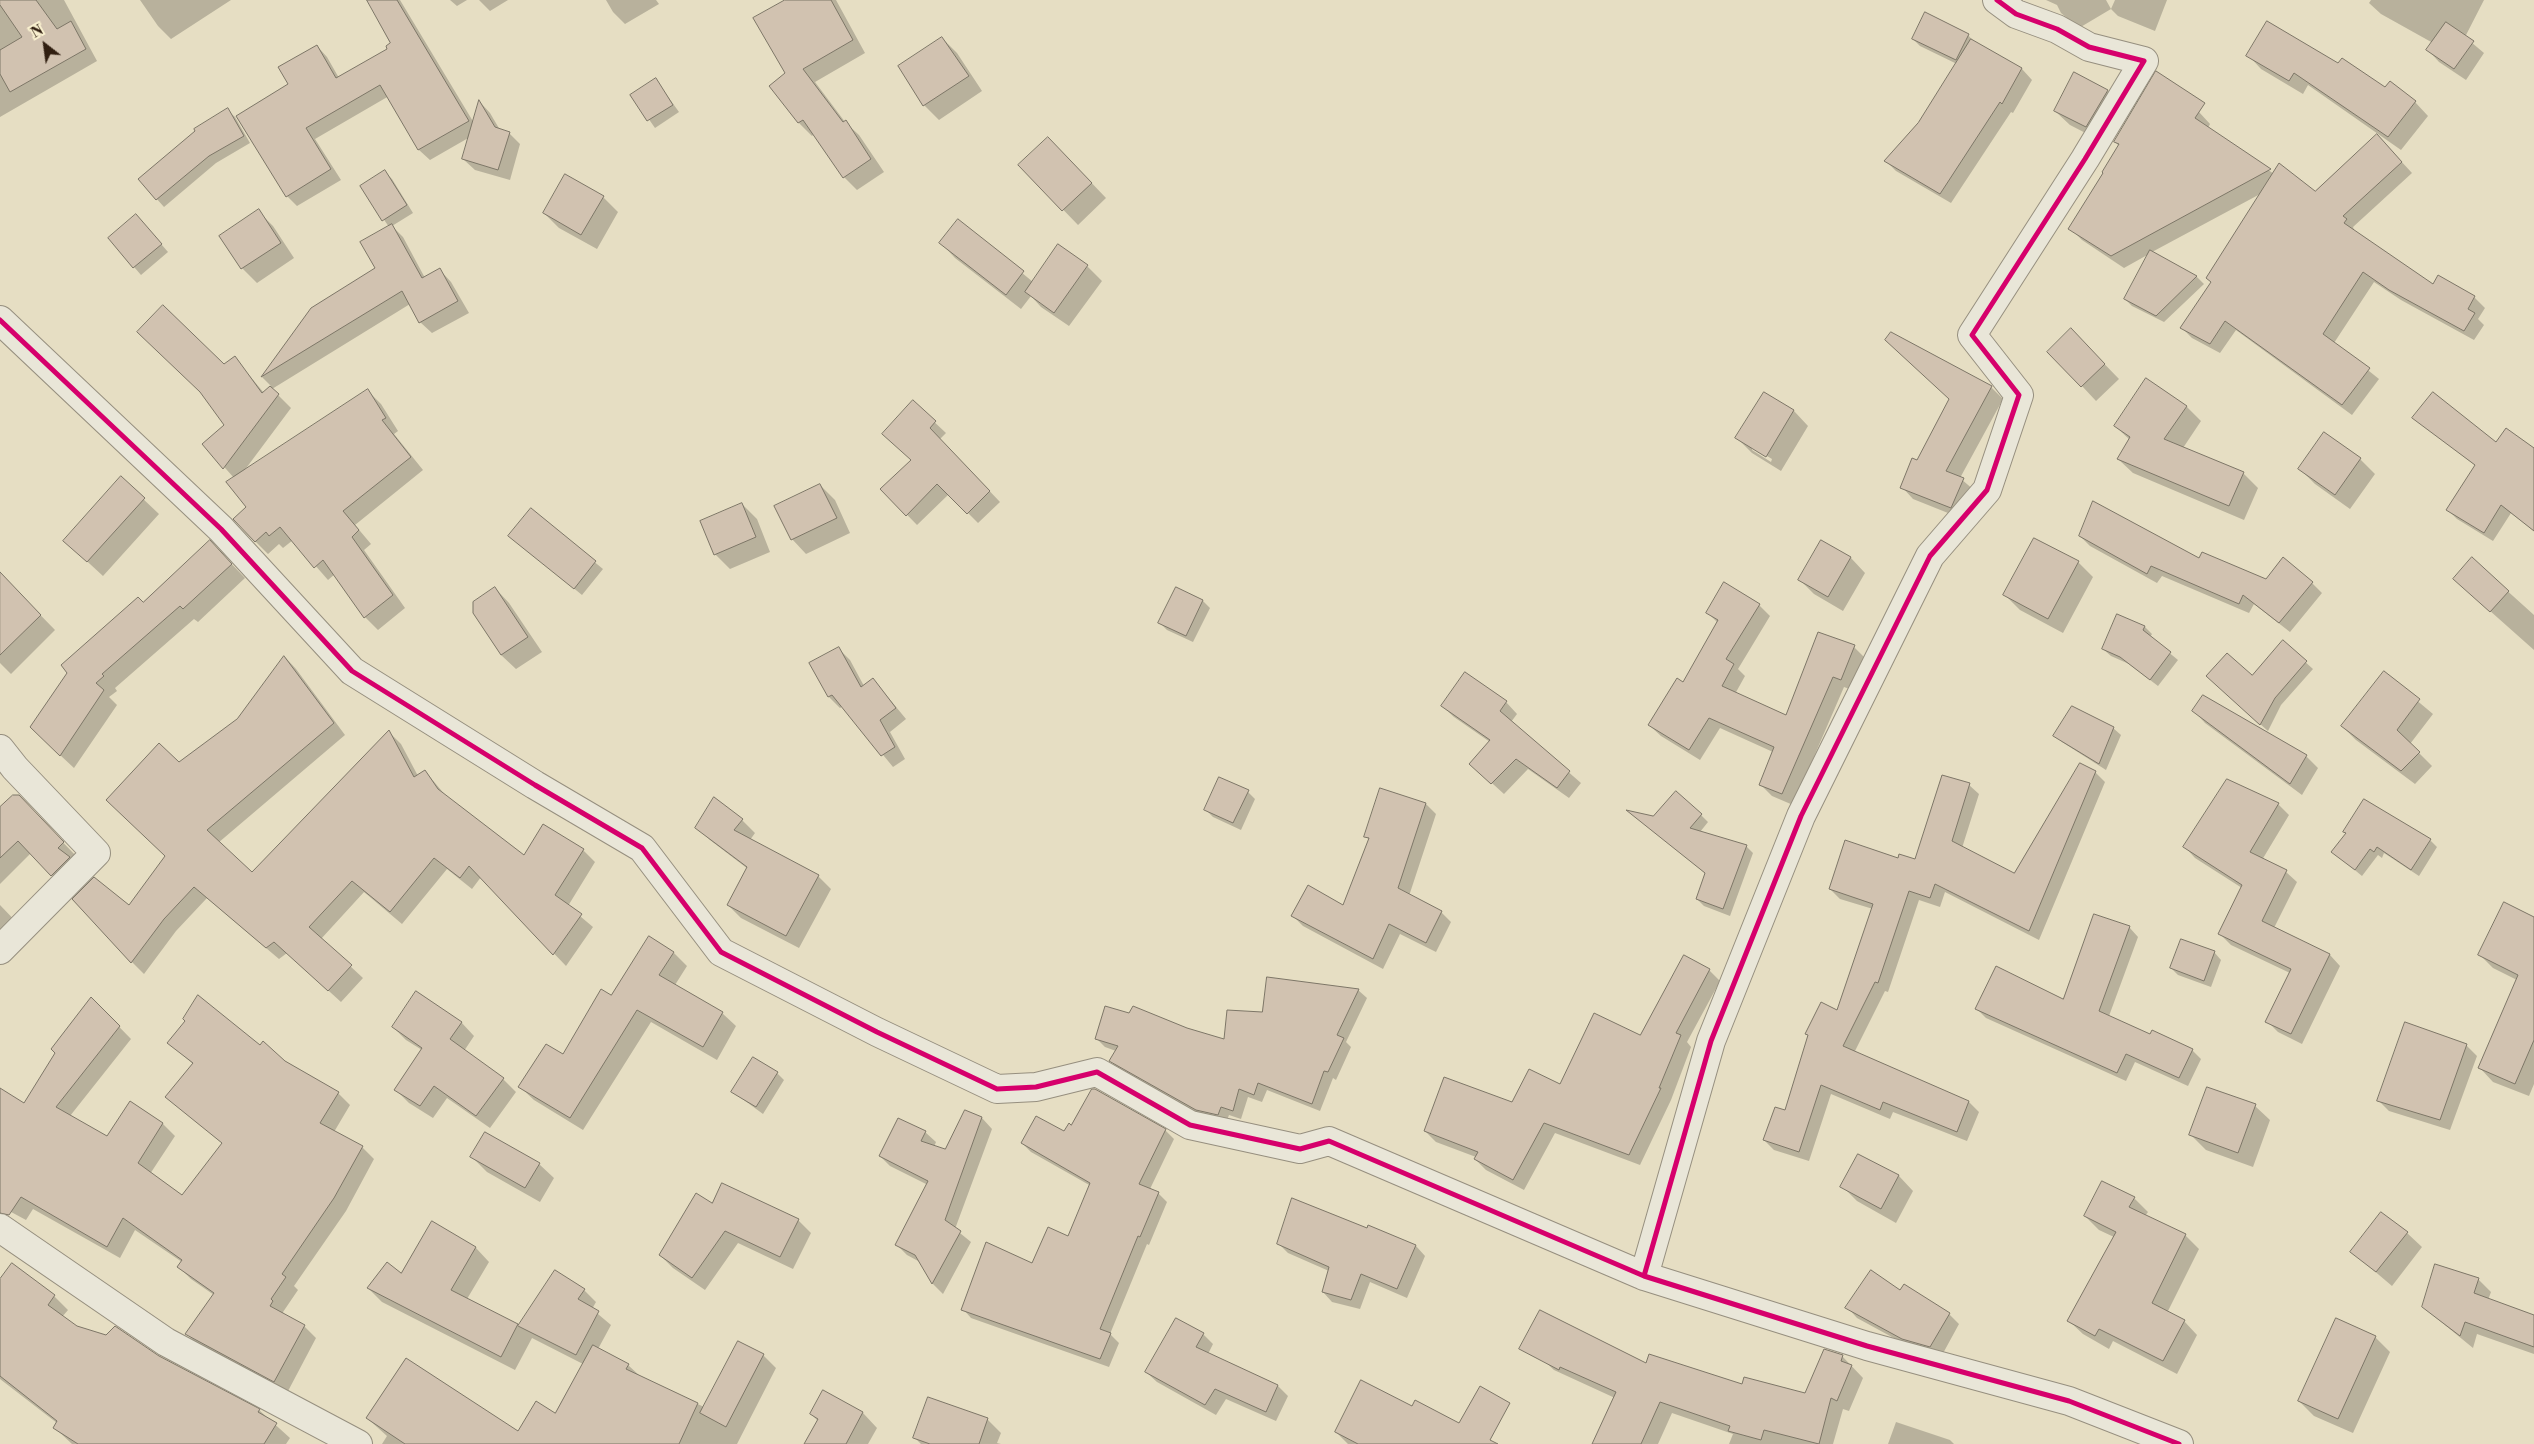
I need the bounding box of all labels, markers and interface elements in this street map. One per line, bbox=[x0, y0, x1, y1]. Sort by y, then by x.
north arrow bbox=[20, 20, 70, 70]
text: N bbox=[28, 21, 47, 43]

